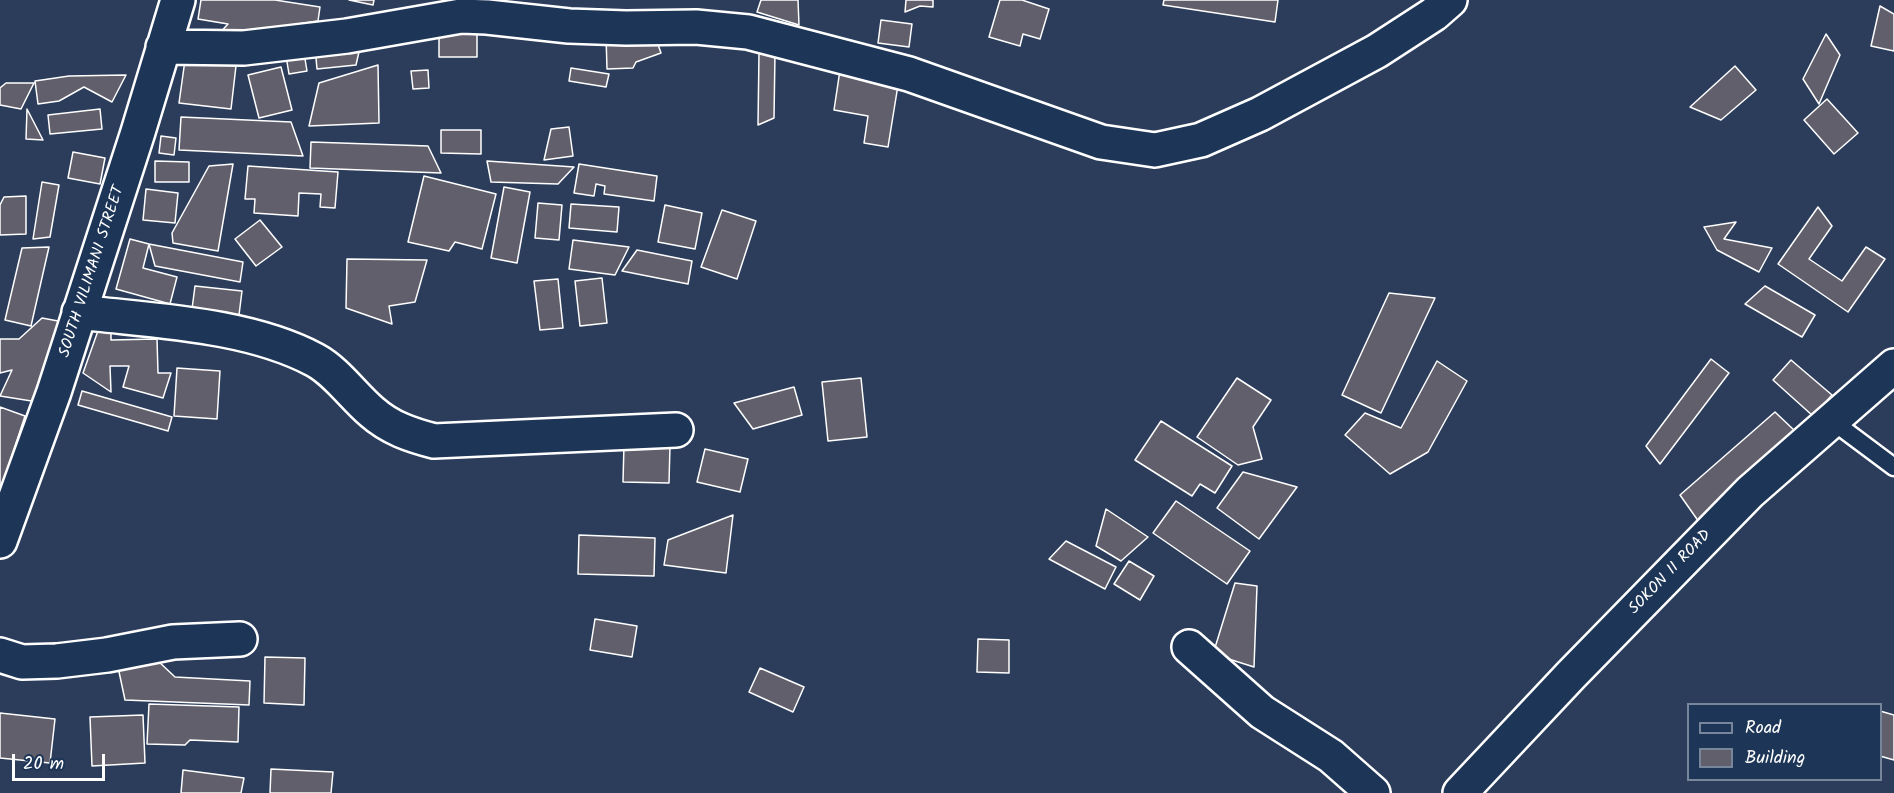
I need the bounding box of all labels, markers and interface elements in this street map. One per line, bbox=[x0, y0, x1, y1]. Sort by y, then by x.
street label: SOUTH VILIMANI STREET bbox=[56, 184, 130, 360]
street label: SOKON II ROAD bbox=[1626, 527, 1716, 619]
legend bbox=[1687, 703, 1882, 781]
text: Road bbox=[1745, 714, 1781, 743]
scale bar bbox=[15, 742, 108, 780]
text: Building bbox=[1745, 744, 1805, 773]
text: 20 m bbox=[23, 750, 64, 779]

